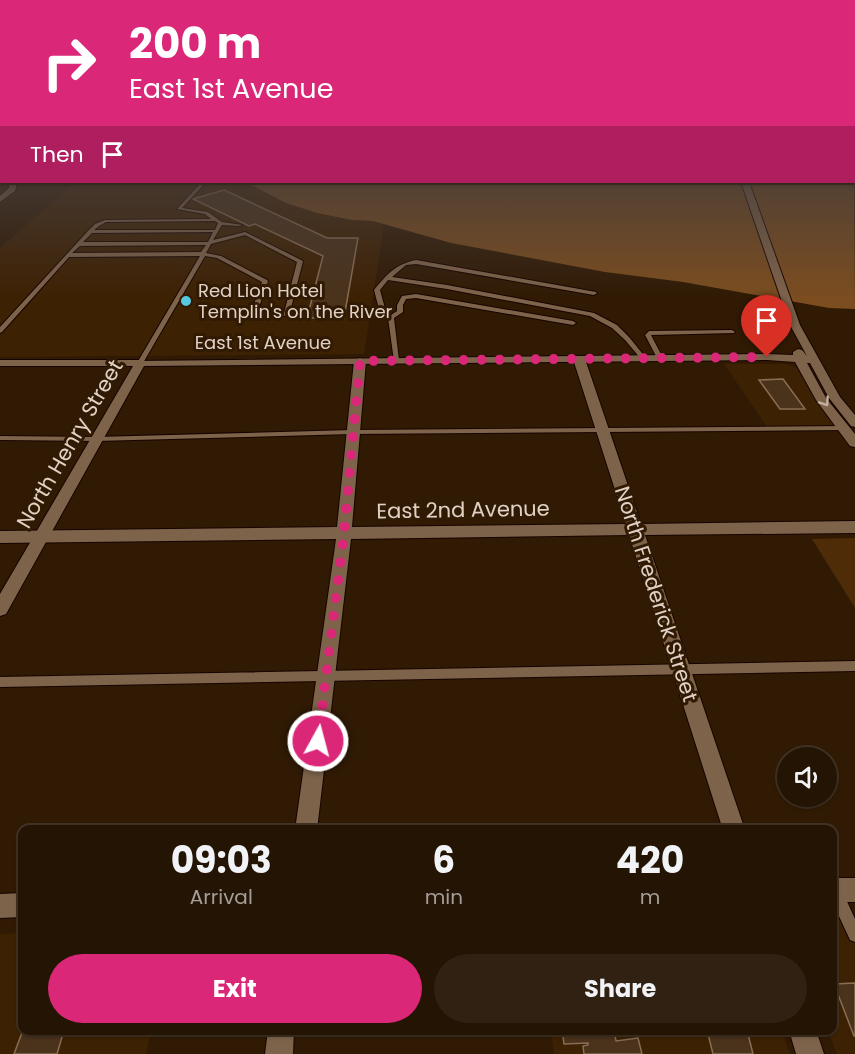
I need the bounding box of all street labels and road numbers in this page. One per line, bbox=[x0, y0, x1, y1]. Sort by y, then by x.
street label: East 1st Avenue bbox=[195, 330, 331, 355]
street label: North Henry Street bbox=[9, 354, 130, 533]
street label: North Frederick Street bbox=[608, 482, 705, 705]
street label: East 2nd Avenue bbox=[376, 493, 550, 526]

